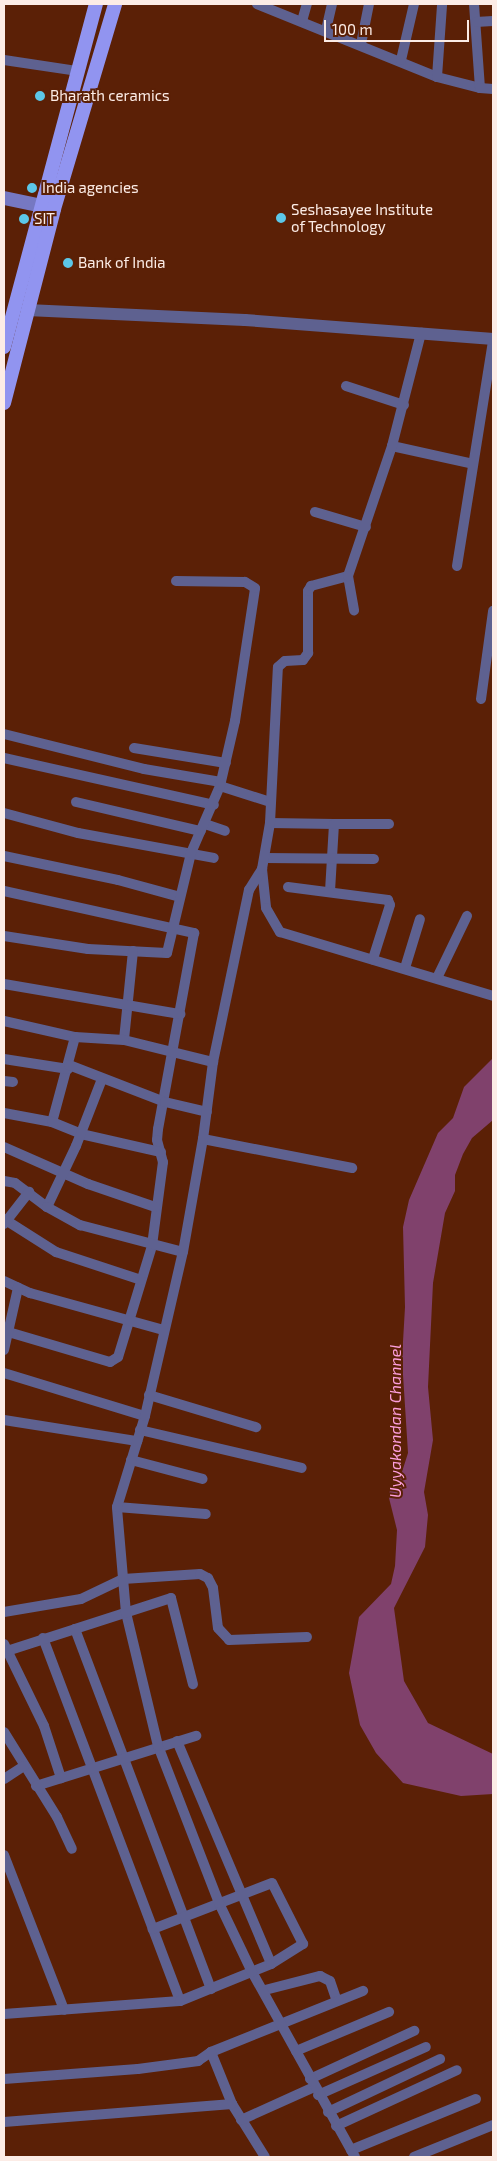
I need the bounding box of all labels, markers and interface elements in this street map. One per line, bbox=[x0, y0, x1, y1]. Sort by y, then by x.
scale bar bbox=[327, 10, 472, 42]
text: 100 m bbox=[332, 20, 373, 38]
place label: Bharath ceramics bbox=[50, 87, 170, 105]
marker: Bharath ceramics bbox=[34, 90, 46, 102]
place label: India agencies bbox=[42, 179, 139, 197]
marker: India agencies bbox=[26, 182, 38, 194]
place label: Seshasayee Institute of Technology bbox=[291, 200, 433, 235]
place label: SIT bbox=[34, 210, 55, 228]
marker: Seshasayee Institute of Technology bbox=[275, 212, 287, 224]
marker: SIT bbox=[18, 213, 30, 225]
place label: Bank of India bbox=[78, 254, 166, 272]
marker: Bank of India bbox=[62, 257, 74, 269]
water label: Uyyakondan Channel bbox=[385, 1344, 405, 1498]

